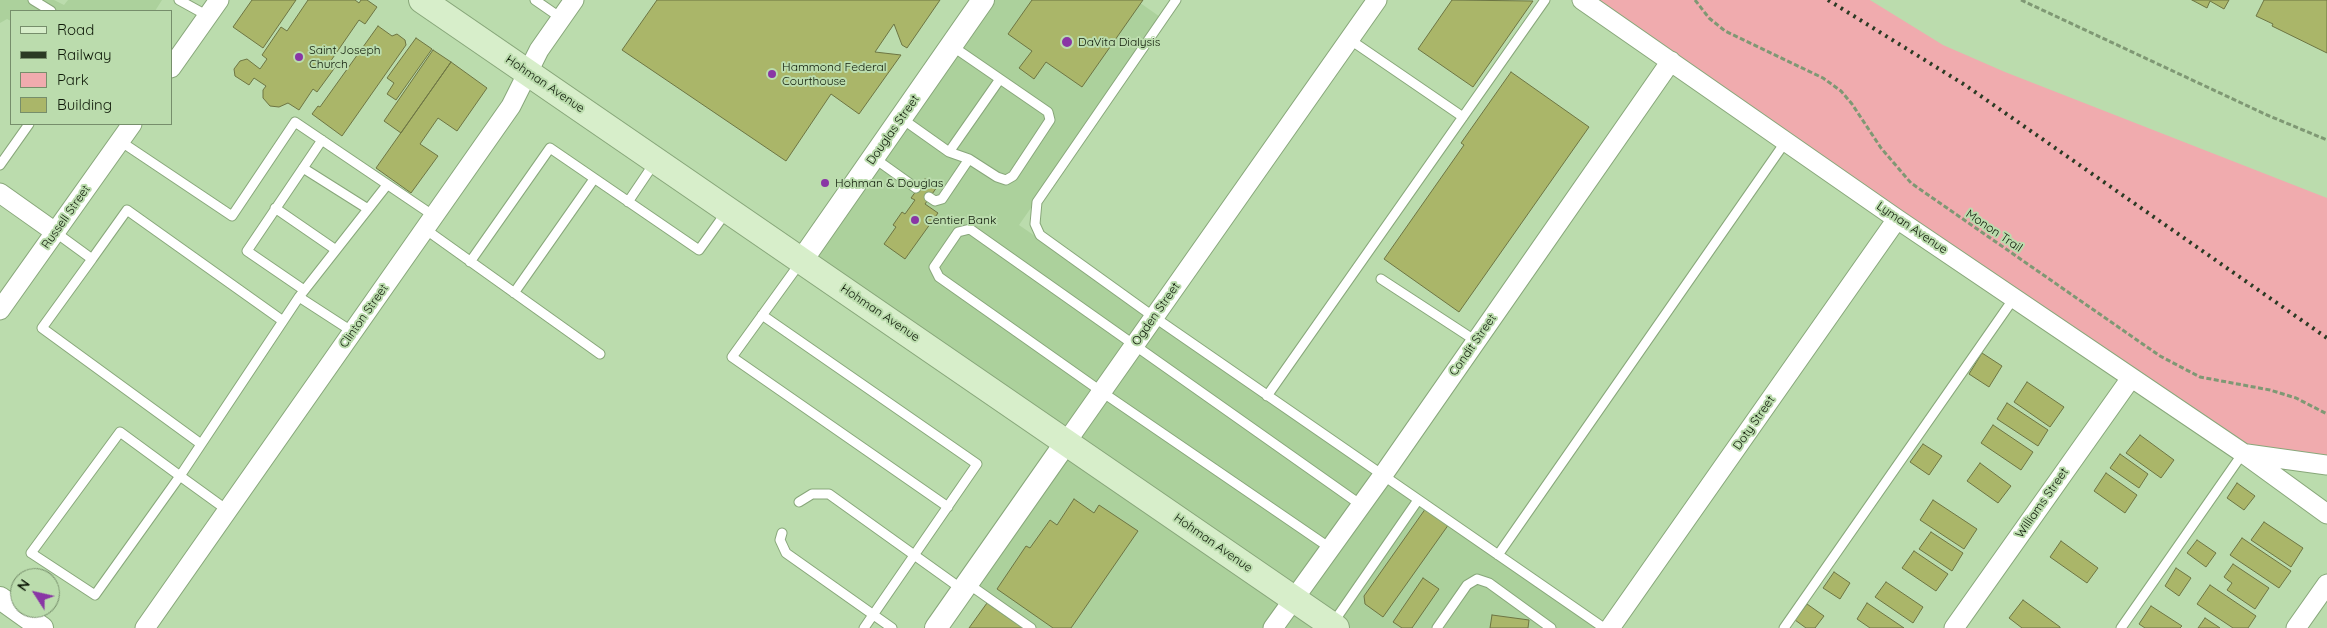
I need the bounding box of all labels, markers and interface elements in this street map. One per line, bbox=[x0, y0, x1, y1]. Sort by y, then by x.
legend bbox=[10, 10, 172, 125]
text: Road bbox=[57, 20, 94, 39]
marker: DaVita Dialysis bbox=[1060, 35, 1074, 49]
place label: DaVita Dialysis bbox=[1078, 35, 1160, 49]
place label: Saint Joseph Church bbox=[309, 43, 380, 71]
text: Railway bbox=[57, 45, 112, 64]
marker: Saint Joseph Church bbox=[293, 51, 305, 63]
street label: Hohman Avenue bbox=[503, 52, 587, 116]
place label: Hammond Federal Courthouse bbox=[782, 60, 886, 88]
marker: Hammond Federal Courthouse bbox=[766, 68, 778, 80]
text: Park bbox=[57, 70, 89, 89]
street label: Douglas Street bbox=[864, 92, 922, 168]
text: Building bbox=[57, 95, 112, 114]
place label: Hohman & Douglas bbox=[835, 176, 943, 190]
marker: Hohman & Douglas bbox=[819, 177, 831, 189]
street label: Russell Street bbox=[39, 182, 93, 252]
street label: Lyman Avenue bbox=[1874, 199, 1950, 257]
street label: Monon Trail bbox=[1963, 207, 2025, 255]
place label: Centier Bank bbox=[925, 213, 996, 227]
marker: Centier Bank bbox=[909, 214, 921, 226]
street label: Ogden Street bbox=[1129, 280, 1183, 348]
street label: Clinton Street bbox=[337, 281, 391, 351]
street label: Hohman Avenue bbox=[838, 281, 922, 345]
street label: Condit Street bbox=[1446, 311, 1500, 379]
street label: Doty Street bbox=[1730, 393, 1778, 453]
street label: Williams Street bbox=[2013, 465, 2071, 541]
street label: Hohman Avenue bbox=[1171, 511, 1255, 575]
north arrow bbox=[10, 568, 60, 618]
text: N bbox=[13, 576, 34, 594]

